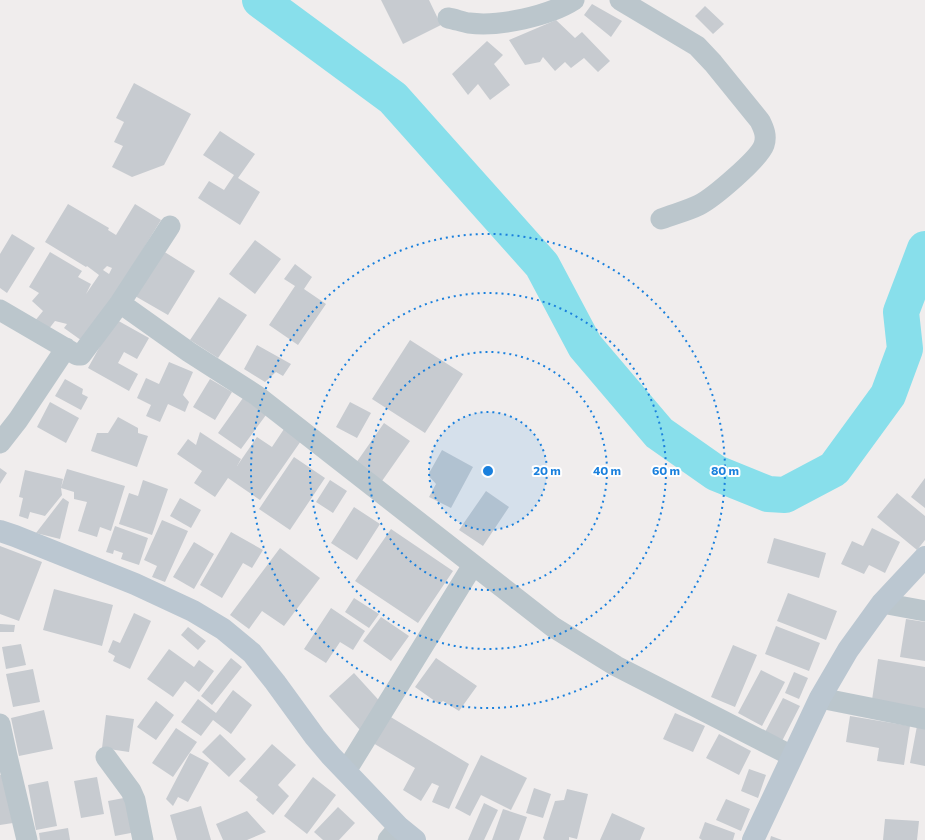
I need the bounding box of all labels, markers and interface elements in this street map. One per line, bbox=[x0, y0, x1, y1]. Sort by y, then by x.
text: 20 m bbox=[533, 463, 561, 477]
text: 40 m bbox=[593, 463, 621, 477]
text: 60 m bbox=[652, 463, 680, 477]
text: 80 m bbox=[711, 463, 739, 477]
centre of rings bbox=[481, 464, 495, 478]

